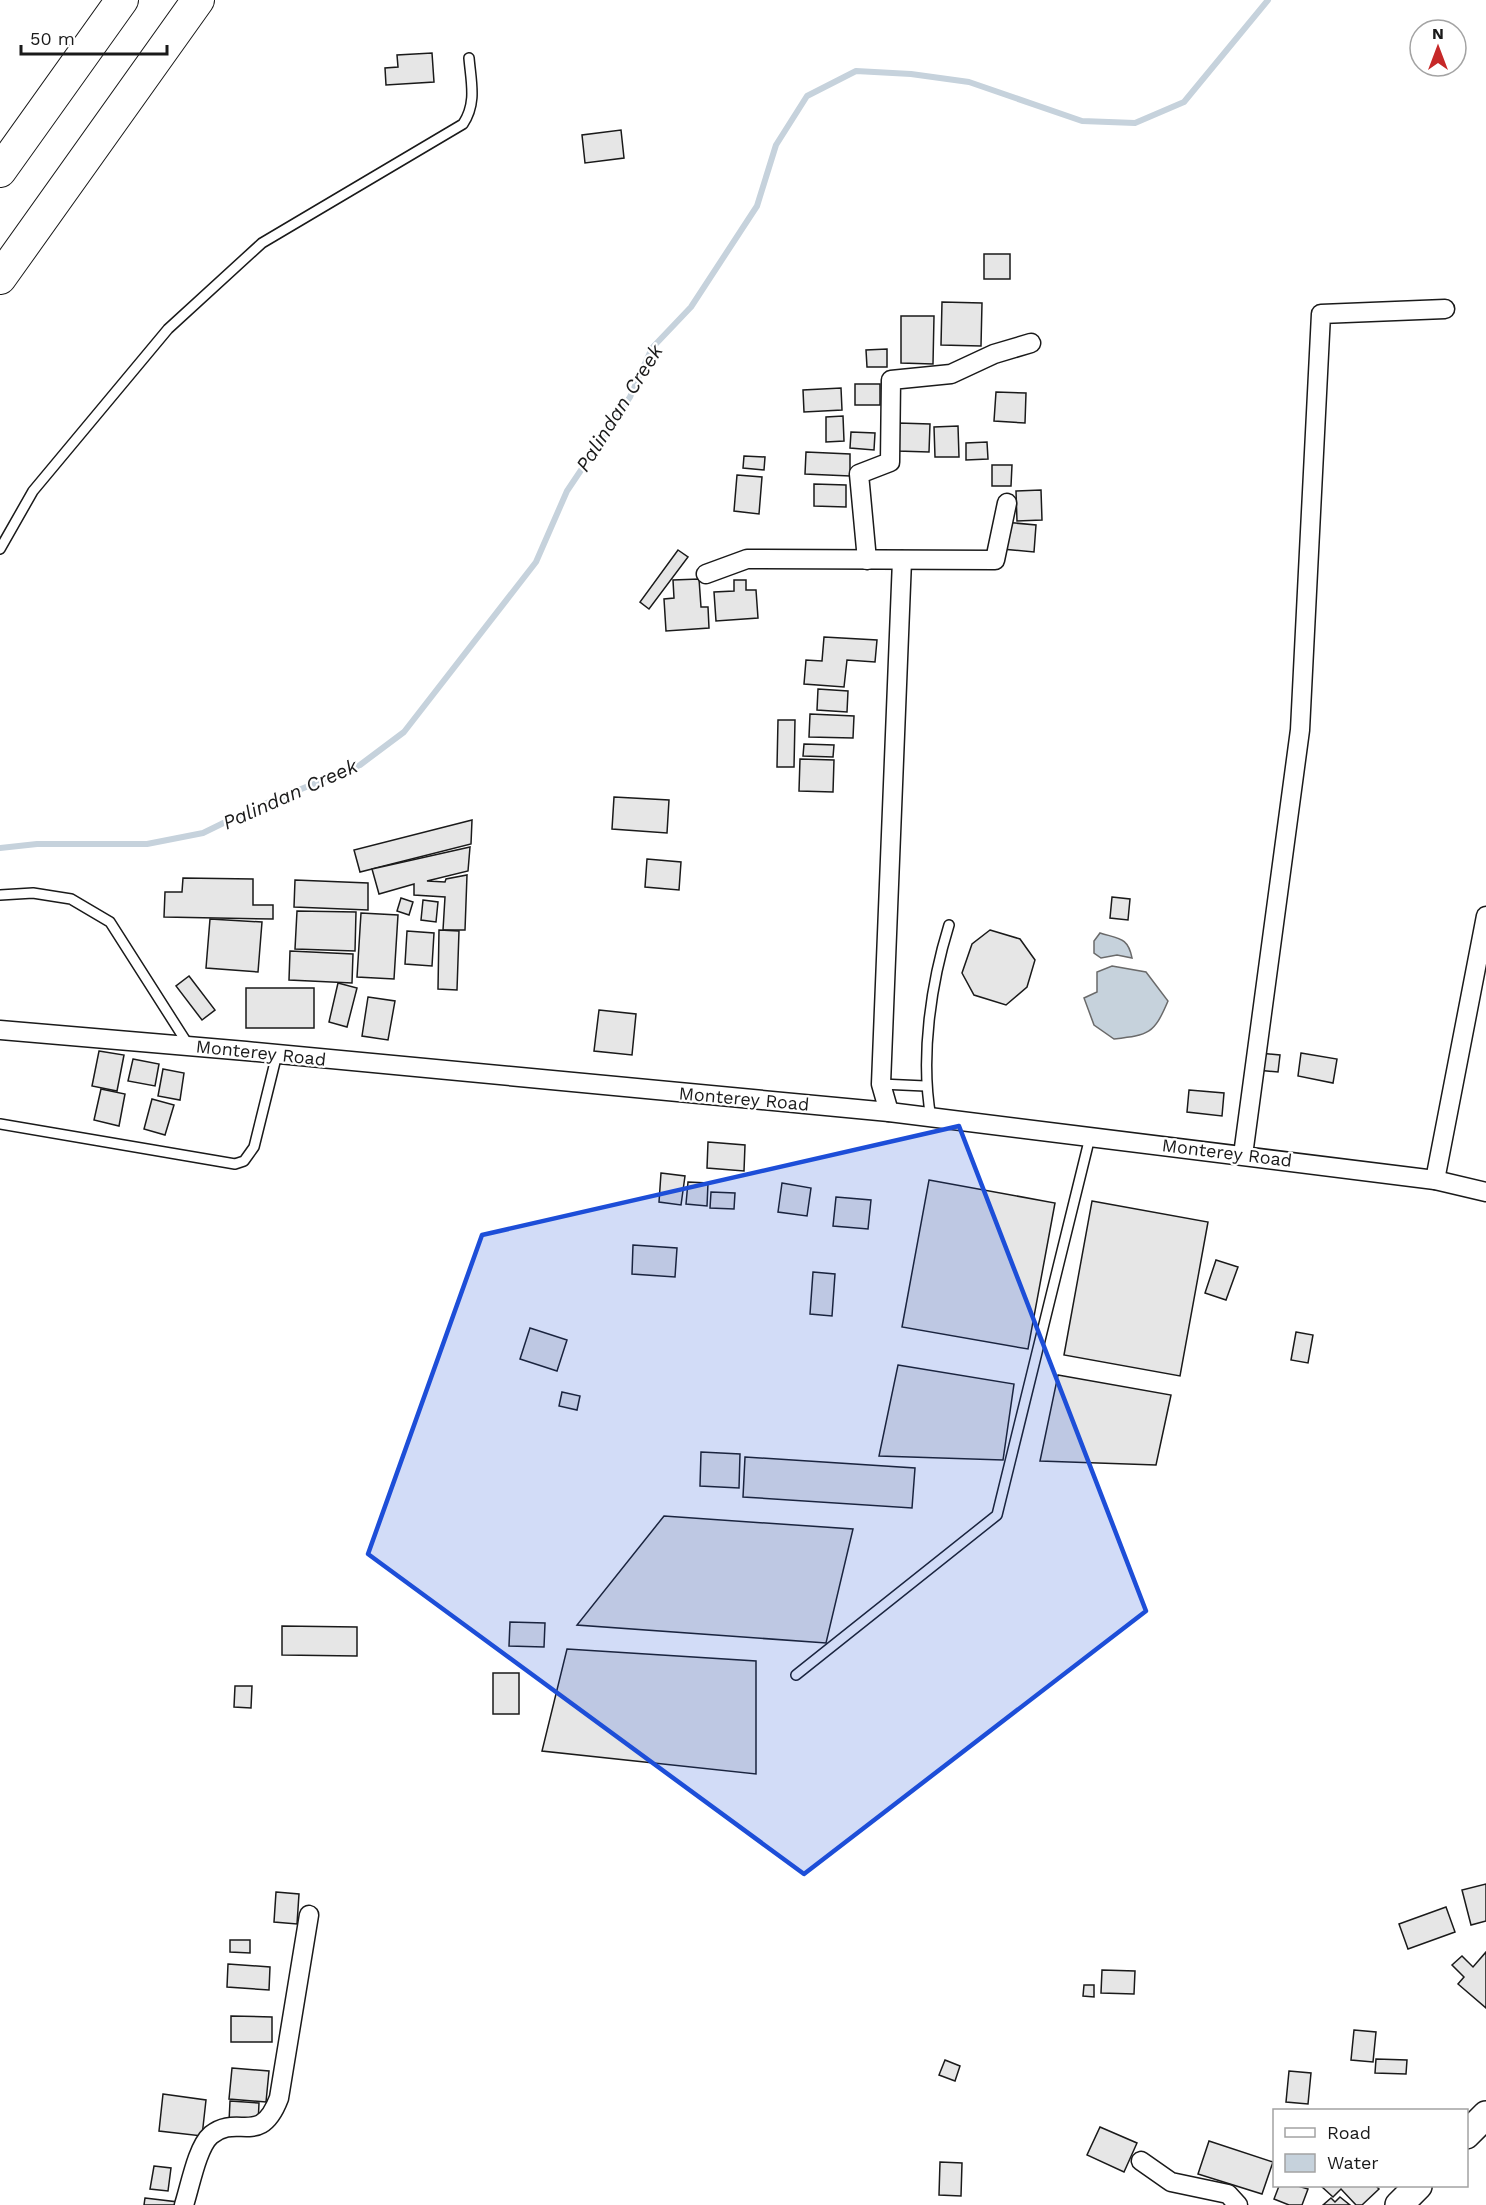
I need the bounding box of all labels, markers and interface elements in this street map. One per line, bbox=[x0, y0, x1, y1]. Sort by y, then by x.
scale bar bbox=[21, 18, 166, 56]
north arrow bbox=[1408, 18, 1468, 78]
text: N bbox=[1432, 24, 1444, 43]
text: 50 m bbox=[30, 28, 75, 49]
water label: Palindan Creek bbox=[570, 339, 668, 476]
water label: Palindan Creek bbox=[219, 753, 362, 835]
street label: Monterey Road bbox=[195, 1035, 327, 1070]
street label: Monterey Road bbox=[678, 1082, 810, 1115]
street label: Monterey Road bbox=[1161, 1134, 1293, 1171]
legend bbox=[1273, 2109, 1468, 2187]
text: Road bbox=[1327, 2122, 1371, 2143]
text: Water bbox=[1327, 2152, 1379, 2173]

